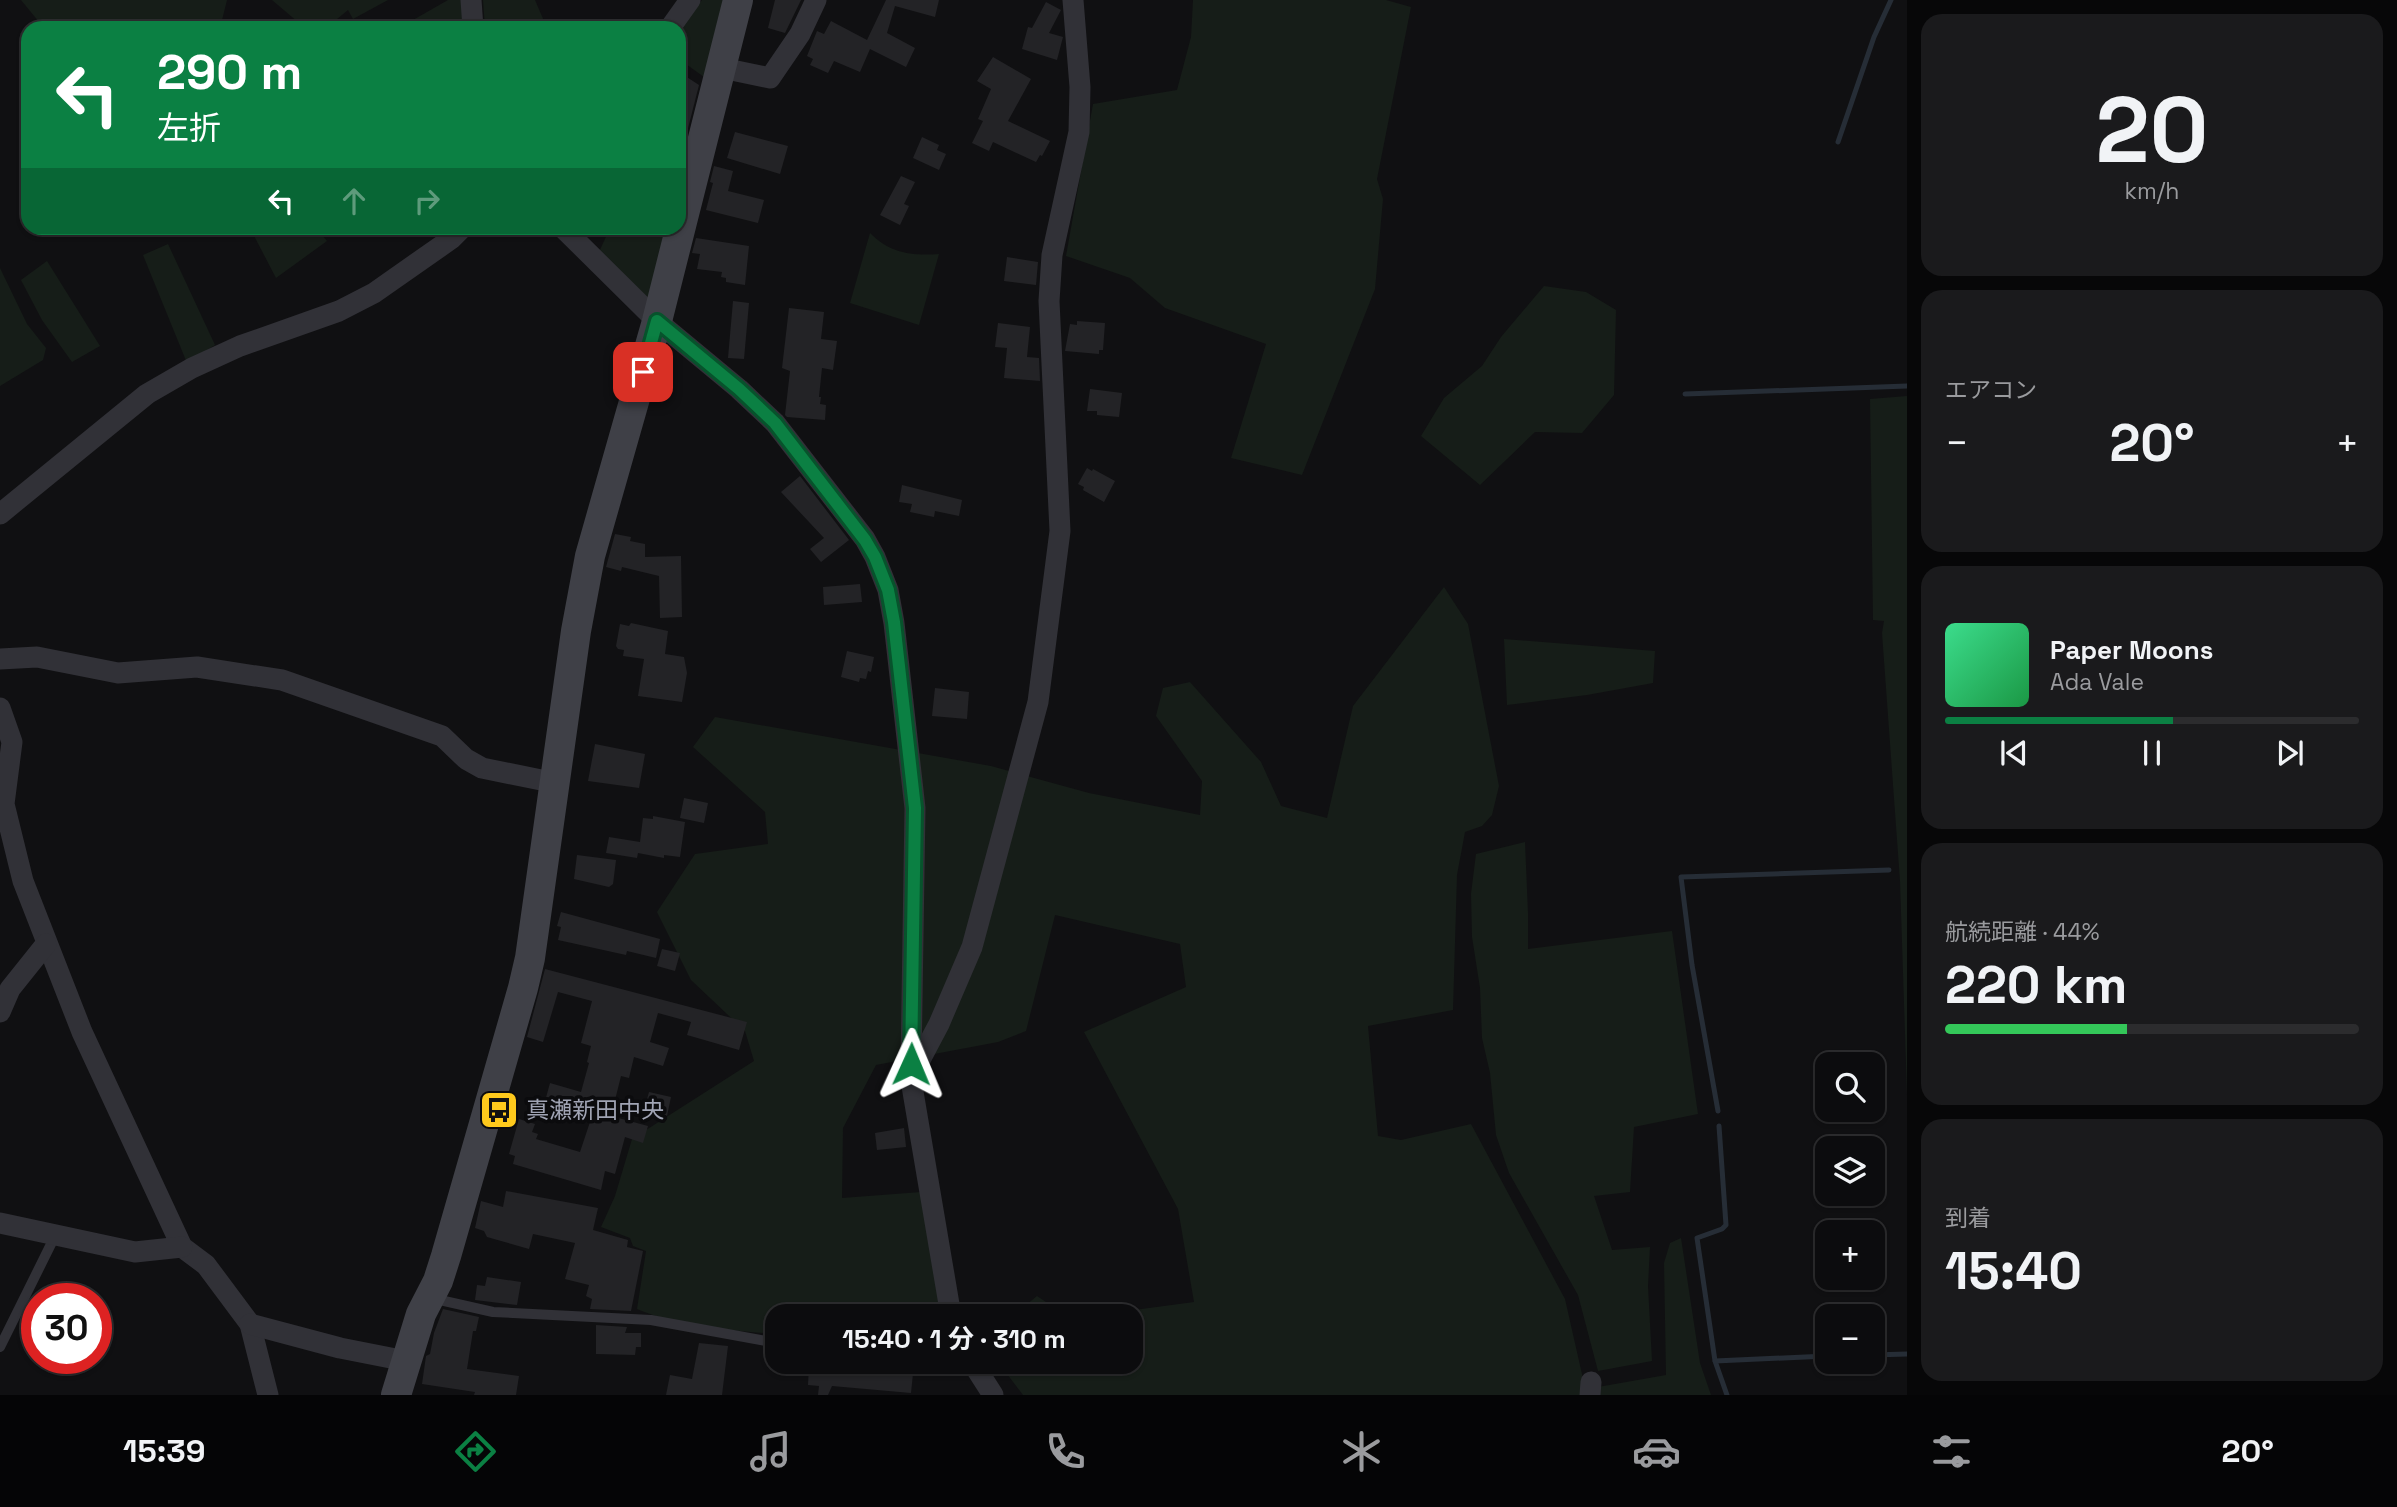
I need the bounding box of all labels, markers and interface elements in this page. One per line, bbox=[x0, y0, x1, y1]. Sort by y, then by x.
text: 290 m bbox=[157, 41, 302, 103]
icon: left bbox=[42, 49, 133, 140]
text: 20 bbox=[2095, 72, 2209, 189]
text: 左折 bbox=[157, 108, 221, 148]
text: km/h bbox=[2125, 176, 2179, 206]
icon: left bbox=[262, 182, 300, 220]
icon: ahead bbox=[335, 182, 373, 220]
icon: right bbox=[408, 182, 446, 220]
pin bbox=[613, 342, 673, 402]
icon: arrive bbox=[624, 353, 662, 391]
text: エアコン bbox=[1945, 375, 2037, 405]
text: 20° bbox=[2109, 410, 2195, 476]
text: − bbox=[1945, 419, 1969, 467]
text: + bbox=[2335, 419, 2359, 467]
text: Paper Moons bbox=[2050, 633, 2213, 667]
text: Ada Vale bbox=[2050, 667, 2144, 697]
icon: previous bbox=[1995, 734, 2033, 772]
icon: pause bbox=[2133, 734, 2171, 772]
icon: next bbox=[2271, 734, 2309, 772]
text: 航続距離 · 44% bbox=[1945, 917, 2100, 947]
text: 220 km bbox=[1945, 952, 2127, 1018]
position arrow bbox=[874, 1027, 948, 1101]
map controls bbox=[1815, 1052, 1885, 1374]
button: search bbox=[1815, 1052, 1885, 1122]
bus stop icon: 真瀬新田中央 bbox=[478, 1089, 520, 1131]
place label: 真瀬新田中央 bbox=[526, 1095, 664, 1125]
button: layers bbox=[1815, 1136, 1885, 1206]
text: 到着 bbox=[1945, 1203, 1991, 1233]
button: + bbox=[1815, 1220, 1885, 1290]
text: 15:40 bbox=[1945, 1238, 2082, 1304]
speed limit sign: 30 bbox=[21, 1283, 112, 1374]
button: − bbox=[1815, 1304, 1885, 1374]
text: 15:40 · 1 分 · 310 m bbox=[842, 1322, 1066, 1356]
icon: directions bbox=[451, 1427, 500, 1476]
icon: music bbox=[746, 1427, 795, 1476]
icon: phone bbox=[1041, 1427, 1090, 1476]
icon: climate bbox=[1337, 1427, 1386, 1476]
icon: car bbox=[1632, 1427, 1681, 1476]
icon: filters bbox=[1927, 1427, 1976, 1476]
text: 15:39 bbox=[123, 1431, 205, 1471]
text: 20° bbox=[2222, 1431, 2274, 1471]

